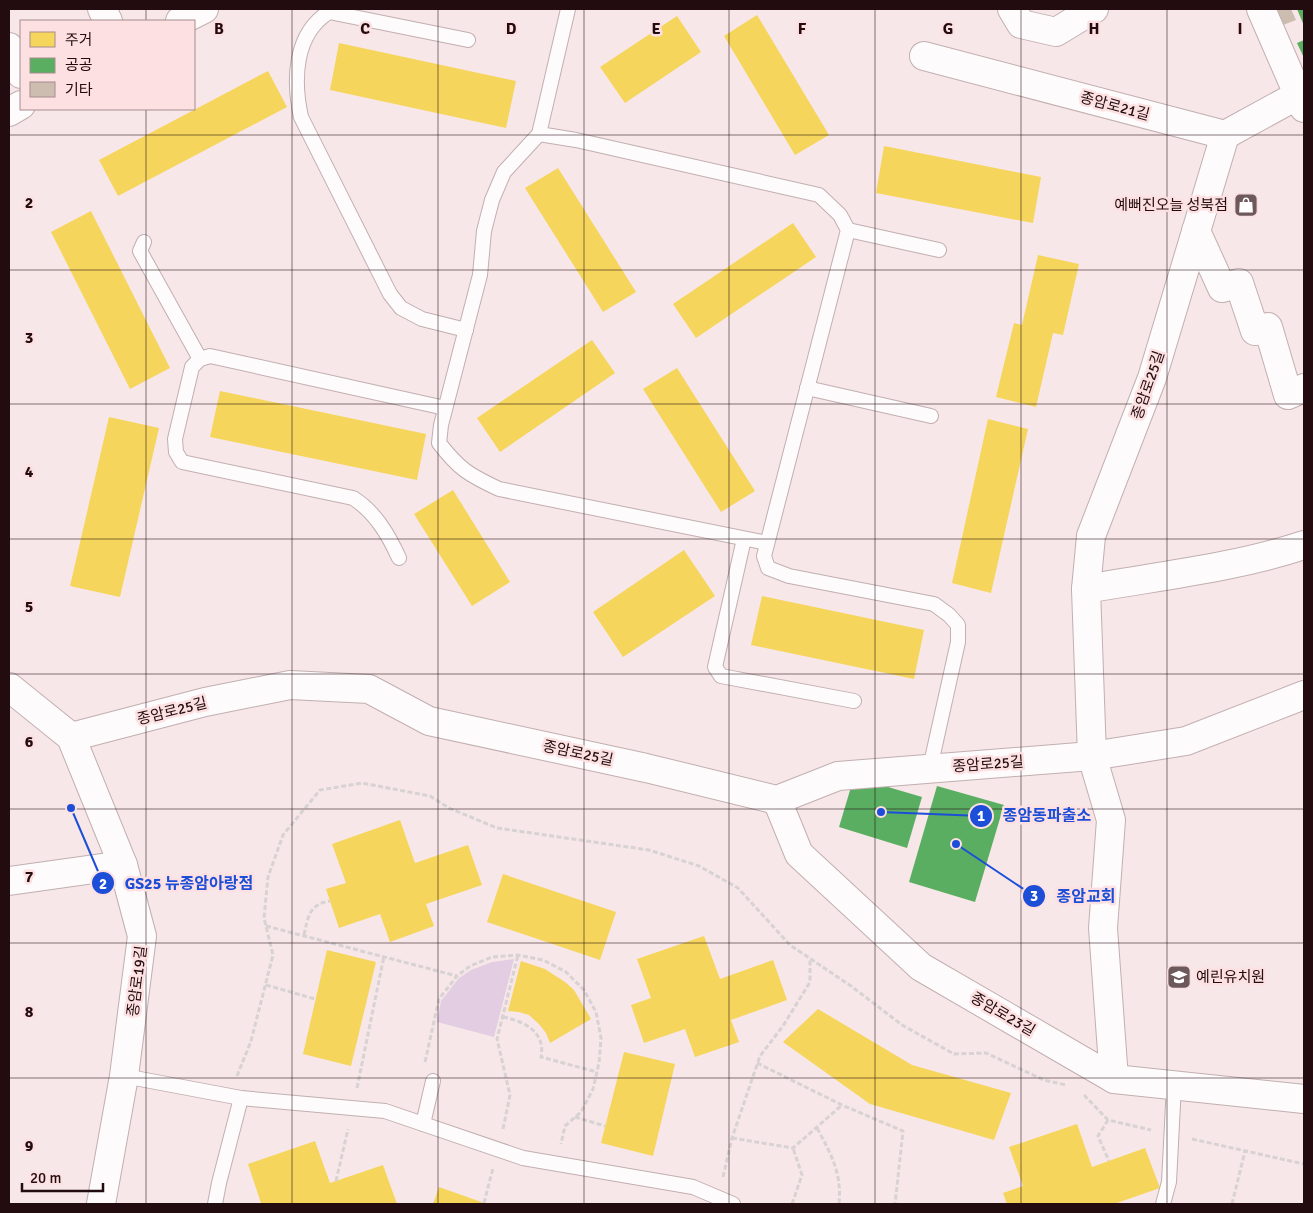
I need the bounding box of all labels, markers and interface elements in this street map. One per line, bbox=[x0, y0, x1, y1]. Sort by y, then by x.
text: B bbox=[214, 19, 224, 39]
text: C bbox=[360, 19, 370, 39]
text: D bbox=[506, 19, 517, 39]
text: E bbox=[651, 19, 661, 39]
text: F bbox=[798, 19, 807, 39]
text: G bbox=[943, 19, 953, 39]
text: H bbox=[1089, 19, 1099, 39]
text: I bbox=[1237, 19, 1243, 39]
legend bbox=[20, 20, 195, 110]
text: 주거 bbox=[65, 31, 93, 49]
text: 공공 bbox=[65, 56, 93, 74]
text: 기타 bbox=[65, 81, 93, 99]
street label: 종암로21길 bbox=[1078, 88, 1152, 124]
shop icon: 예뻐진오늘 성북점 bbox=[1233, 192, 1259, 218]
text: 2 bbox=[25, 193, 33, 213]
place label: 예뻐진오늘 성북점 bbox=[1114, 196, 1228, 214]
text: 3 bbox=[25, 328, 33, 348]
street label: 종암로25길 bbox=[1128, 348, 1168, 422]
text: 4 bbox=[25, 462, 34, 482]
text: 5 bbox=[25, 597, 33, 617]
street label: 종암로25길 bbox=[135, 694, 209, 728]
text: 6 bbox=[25, 732, 34, 752]
street label: 종암로25길 bbox=[541, 737, 615, 769]
street label: 종암로25길 bbox=[952, 753, 1024, 775]
callout: 종암동파출소 bbox=[968, 800, 1102, 831]
text: 종암동파출소 bbox=[1003, 806, 1091, 826]
text: 1 bbox=[977, 807, 985, 825]
text: 7 bbox=[25, 867, 34, 887]
callout: GS25 뉴종암아랑점 bbox=[90, 868, 264, 899]
text: GS25 뉴종암아랑점 bbox=[125, 874, 253, 894]
text: 2 bbox=[99, 875, 107, 893]
callout: 종암교회 bbox=[1022, 881, 1126, 912]
text: 3 bbox=[1030, 887, 1038, 905]
text: 종암교회 bbox=[1057, 887, 1115, 907]
street label: 종암로19길 bbox=[124, 944, 150, 1018]
school or university icon: 예린유치원 bbox=[1166, 964, 1192, 990]
place label: 예린유치원 bbox=[1196, 968, 1265, 986]
street label: 종암로23길 bbox=[968, 988, 1038, 1040]
text: 8 bbox=[25, 1002, 34, 1022]
text: 9 bbox=[25, 1136, 34, 1156]
scale bar bbox=[22, 1160, 104, 1192]
text: 20 m bbox=[30, 1169, 61, 1187]

